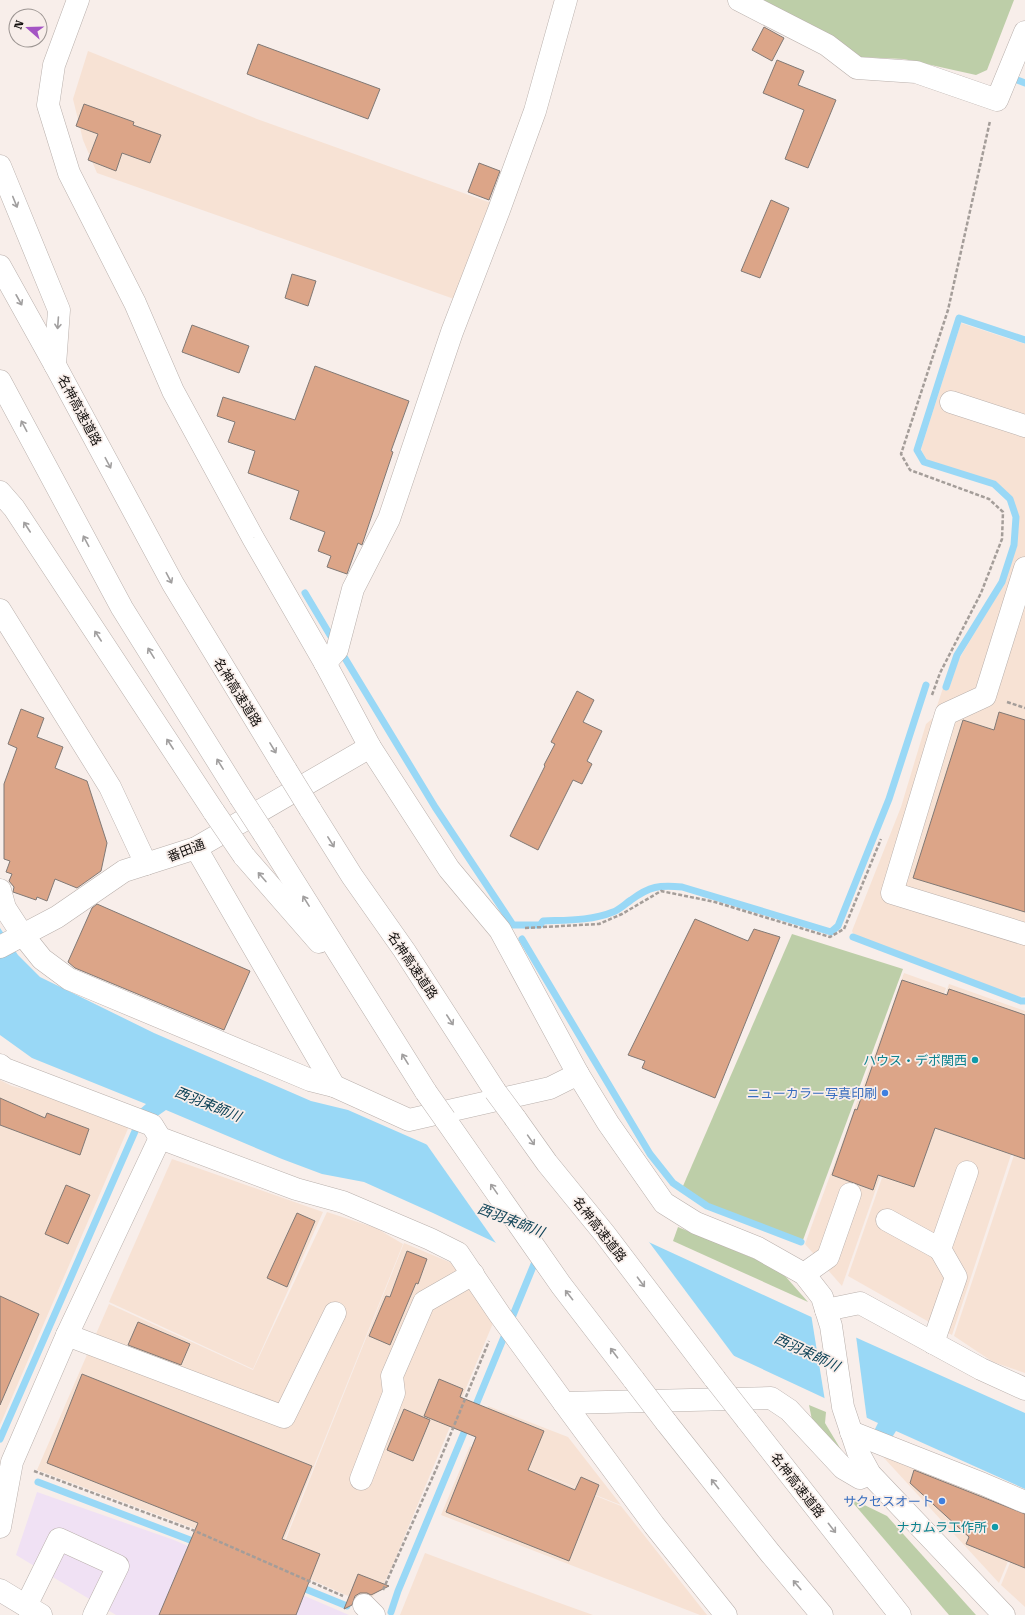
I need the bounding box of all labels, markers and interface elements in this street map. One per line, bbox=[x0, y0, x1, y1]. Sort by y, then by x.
north arrow bbox=[8, 8, 48, 48]
text: N bbox=[12, 18, 27, 31]
one-way arrow bbox=[11, 195, 19, 207]
one-way arrow bbox=[15, 294, 23, 306]
one-way arrow bbox=[54, 316, 61, 329]
street label: 名神高速道路 bbox=[55, 372, 104, 448]
one-way arrow bbox=[20, 421, 28, 433]
one-way arrow bbox=[105, 457, 112, 469]
one-way arrow bbox=[23, 522, 31, 533]
one-way arrow bbox=[82, 535, 89, 547]
one-way arrow bbox=[166, 571, 174, 583]
one-way arrow bbox=[94, 630, 102, 641]
one-way arrow bbox=[146, 647, 154, 659]
street label: 名神高速道路 bbox=[211, 655, 265, 729]
one-way arrow bbox=[166, 739, 174, 750]
one-way arrow bbox=[270, 742, 278, 754]
one-way arrow bbox=[215, 758, 224, 769]
street label: 番田通 bbox=[165, 836, 207, 864]
one-way arrow bbox=[327, 836, 335, 848]
one-way arrow bbox=[258, 873, 267, 883]
one-way arrow bbox=[302, 896, 310, 907]
street label: 名神高速道路 bbox=[385, 929, 441, 1002]
one-way arrow bbox=[445, 1014, 454, 1025]
one-way arrow bbox=[401, 1053, 409, 1065]
place label: ハウス・デポ関西 bbox=[863, 1053, 967, 1068]
marker: ハウス・デポ関西 bbox=[970, 1055, 980, 1065]
water label: 西羽束師川 bbox=[173, 1083, 245, 1125]
place label: ニューカラー写真印刷 bbox=[747, 1086, 877, 1101]
marker: ニューカラー写真印刷 bbox=[880, 1088, 890, 1098]
one-way arrow bbox=[527, 1135, 535, 1146]
one-way arrow bbox=[490, 1184, 498, 1195]
street label: 名神高速道路 bbox=[570, 1194, 630, 1265]
water label: 西羽束師川 bbox=[475, 1200, 548, 1241]
one-way arrow bbox=[636, 1276, 645, 1287]
one-way arrow bbox=[565, 1290, 573, 1301]
water label: 西羽束師川 bbox=[772, 1330, 844, 1375]
one-way arrow bbox=[609, 1348, 618, 1359]
street label: 名神高速道路 bbox=[768, 1450, 828, 1521]
one-way arrow bbox=[711, 1478, 720, 1489]
place label: サクセスオート bbox=[843, 1494, 934, 1509]
marker: サクセスオート bbox=[937, 1496, 947, 1506]
place label: ナカムラ工作所 bbox=[897, 1520, 987, 1535]
one-way arrow bbox=[827, 1522, 836, 1533]
marker: ナカムラ工作所 bbox=[990, 1522, 1000, 1532]
one-way arrow bbox=[793, 1580, 802, 1590]

